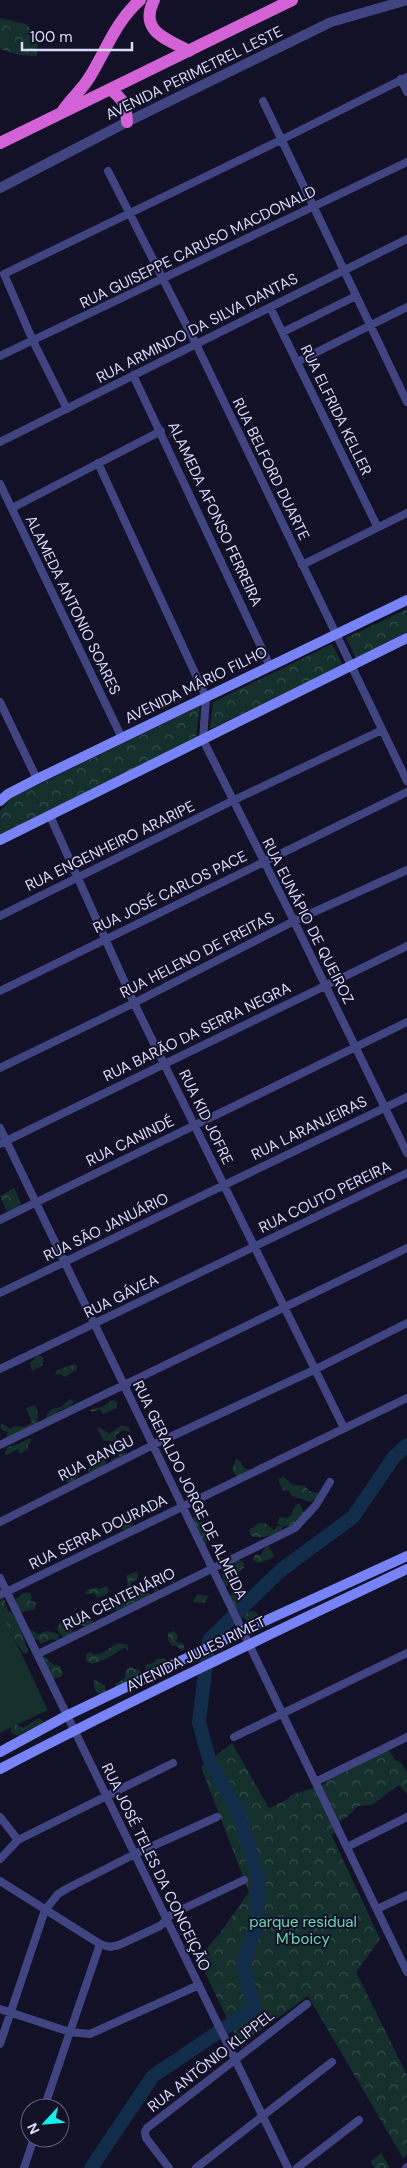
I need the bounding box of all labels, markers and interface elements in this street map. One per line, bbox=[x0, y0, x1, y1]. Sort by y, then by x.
scale bar bbox=[22, 20, 132, 52]
street label: AVENIDA PERIMETREL LESTE bbox=[102, 21, 286, 125]
text: 100 m bbox=[30, 27, 73, 47]
street label: RUA GUISEPPE CARUSO MACDONALD bbox=[76, 181, 320, 313]
street label: RUA ARMINDO DA SILVA DANTAS bbox=[93, 268, 301, 388]
street label: RUA ELFRIDA KELLER bbox=[296, 341, 376, 479]
street label: RUA BELFORD DUARTE bbox=[228, 395, 314, 543]
street label: ALAMEDA AFONSO FERREIRA bbox=[163, 418, 267, 610]
street label: ALAMEDA ANTONIO SOARES bbox=[21, 512, 125, 698]
street label: AVENIDA MÁRIO FILHO bbox=[121, 642, 271, 728]
street label: RUA ENGENHEIRO ARARIPE bbox=[22, 796, 198, 896]
street label: RUA EUNÁPIO DE QUEIROZ bbox=[257, 835, 359, 1007]
street label: RUA JOSÉ CARLOS PACE bbox=[90, 846, 250, 938]
street label: RUA HELENO DE FREITAS bbox=[116, 907, 278, 1003]
street label: RUA BARÃO DA SERRA NEGRA bbox=[100, 978, 294, 1086]
street label: RUA KID JOFRE bbox=[174, 1066, 238, 1168]
street label: RUA LARANJEIRAS bbox=[248, 1091, 370, 1165]
street label: RUA CANINDÉ bbox=[83, 1111, 177, 1171]
street label: RUA COUTO PEREIRA bbox=[256, 1156, 395, 1238]
street label: RUA SÃO JANUÁRIO bbox=[40, 1188, 172, 1266]
street label: RUA GÁVEA bbox=[80, 1269, 162, 1323]
street label: RUA GERALDO JORGE DE ALMEIDA bbox=[128, 1377, 252, 1603]
street label: RUA BANGU bbox=[55, 1430, 137, 1486]
street label: RUA SERRA DOURADA bbox=[26, 1490, 170, 1574]
street label: RUA CENTENÁRIO bbox=[59, 1563, 179, 1635]
street label: AVENIDA JULES RIMET bbox=[123, 1612, 269, 1696]
street label: RUA JOSÉ TELES DA CONCEIÇÃO bbox=[97, 1760, 215, 1974]
park label: parque residual M'boicy bbox=[249, 1912, 357, 1949]
street label: RUA ANTÔNIO KLIPPEL bbox=[144, 2005, 278, 2117]
north arrow bbox=[20, 2098, 70, 2148]
text: N bbox=[23, 2120, 44, 2137]

